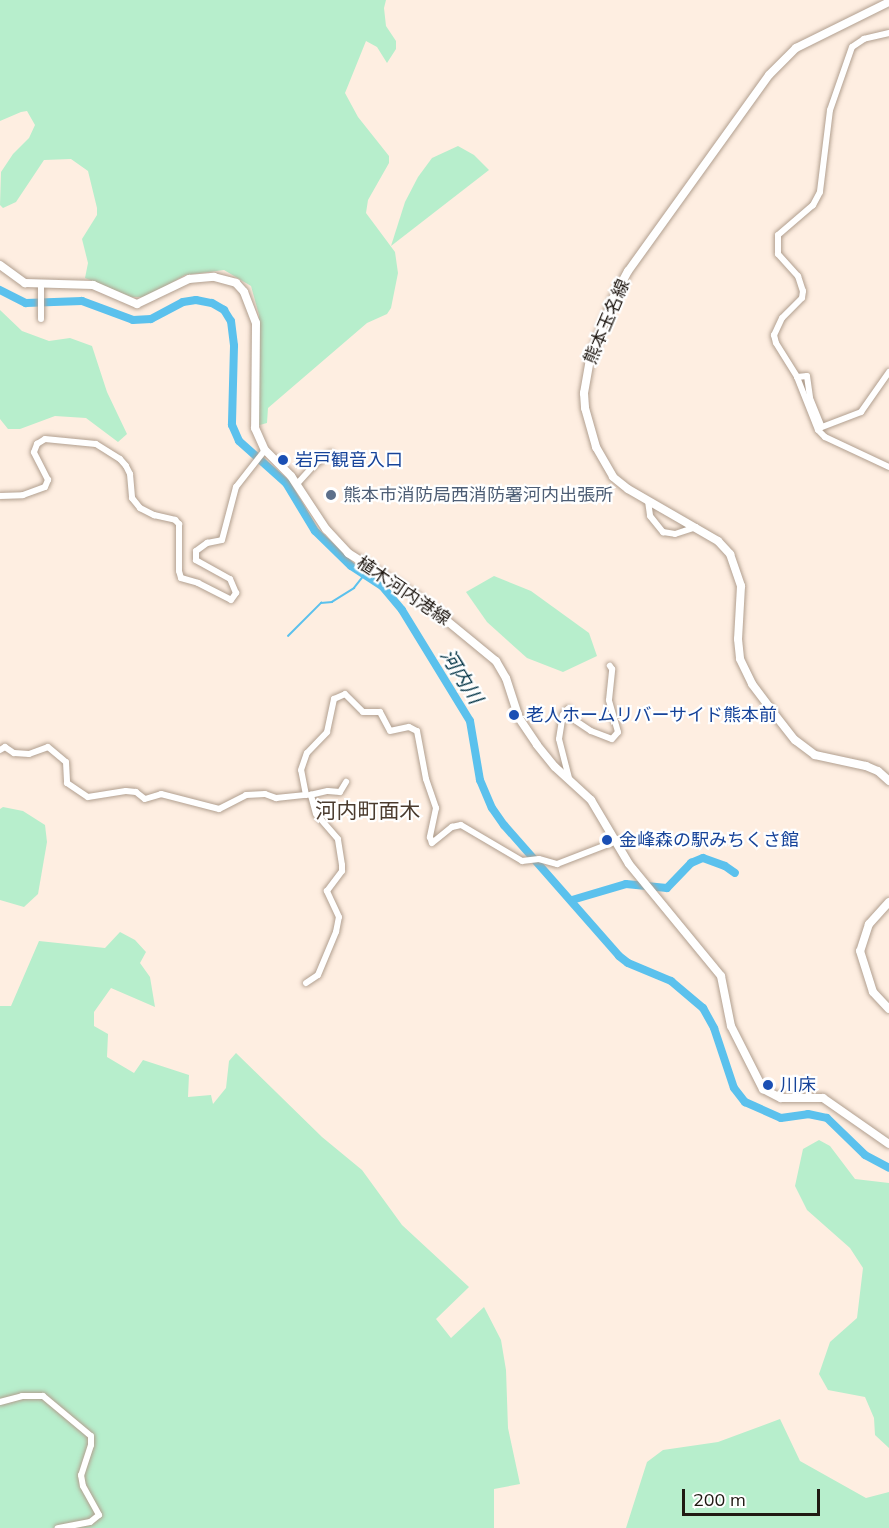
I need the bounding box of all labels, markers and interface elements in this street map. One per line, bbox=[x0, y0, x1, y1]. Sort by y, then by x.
street label: 熊本玉名線 bbox=[579, 276, 635, 368]
place label: 岩戸観音入口 bbox=[295, 449, 403, 471]
marker: 岩戸観音入口 bbox=[276, 453, 290, 467]
place label: 熊本市消防局西消防署河内出張所 bbox=[343, 484, 613, 506]
marker: 熊本市消防局西消防署河内出張所 bbox=[324, 488, 338, 502]
street label: 植木河内港線 bbox=[352, 552, 454, 630]
water label: 河内川 bbox=[436, 644, 488, 708]
place label: 老人ホームリバーサイド熊本前 bbox=[526, 704, 778, 726]
marker: 老人ホームリバーサイド熊本前 bbox=[507, 708, 521, 722]
district label: 河内町面木 bbox=[316, 797, 420, 823]
place label: 金峰森の駅みちくさ館 bbox=[619, 829, 799, 851]
marker: 金峰森の駅みちくさ館 bbox=[600, 833, 614, 847]
place label: 川床 bbox=[780, 1074, 816, 1096]
marker: 川床 bbox=[761, 1078, 775, 1092]
scale bar bbox=[685, 1477, 823, 1515]
text: 200 m bbox=[693, 1488, 746, 1511]

